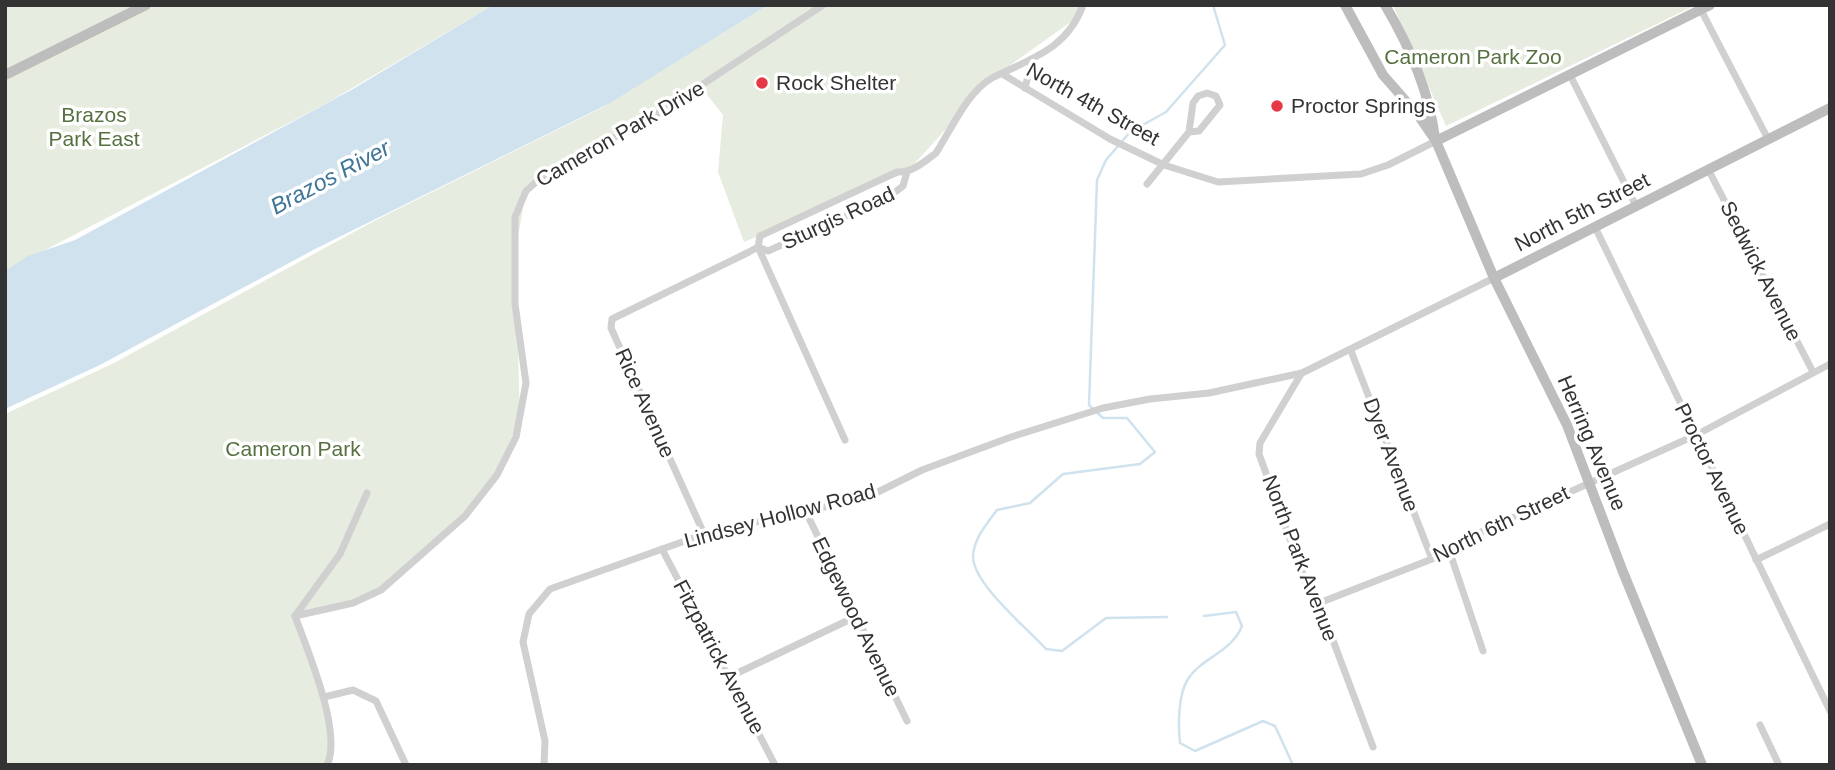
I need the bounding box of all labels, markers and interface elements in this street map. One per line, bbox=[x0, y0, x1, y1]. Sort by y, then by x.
park label: Cameron Park Zoo bbox=[1384, 45, 1562, 68]
street label: North 4th Street bbox=[1023, 58, 1164, 150]
place label: Rock Shelter bbox=[776, 71, 896, 94]
marker: Rock Shelter bbox=[754, 75, 770, 91]
street label: Cameron Park Drive bbox=[532, 76, 708, 191]
place label: Proctor Springs bbox=[1291, 94, 1436, 117]
marker: Proctor Springs bbox=[1269, 98, 1285, 114]
park label: Brazos Park East bbox=[48, 103, 140, 150]
water label: Brazos River bbox=[266, 134, 395, 219]
street label: North 5th Street bbox=[1511, 168, 1653, 255]
street label: Sturgis Road bbox=[778, 181, 898, 254]
street label: Sedwick Avenue bbox=[1716, 197, 1807, 344]
street label: Rice Avenue bbox=[611, 344, 680, 461]
street label: Herring Avenue bbox=[1554, 372, 1631, 514]
street label: Dyer Avenue bbox=[1359, 395, 1424, 515]
street label: Proctor Avenue bbox=[1671, 399, 1754, 538]
park label: Cameron Park bbox=[225, 437, 361, 460]
street label: North Park Avenue bbox=[1258, 472, 1343, 644]
street label: Lindsey Hollow Road bbox=[682, 479, 878, 552]
street label: North 6th Street bbox=[1429, 481, 1573, 566]
street label: Edgewood Avenue bbox=[808, 533, 905, 700]
street label: Fitzpatrick Avenue bbox=[669, 576, 770, 738]

